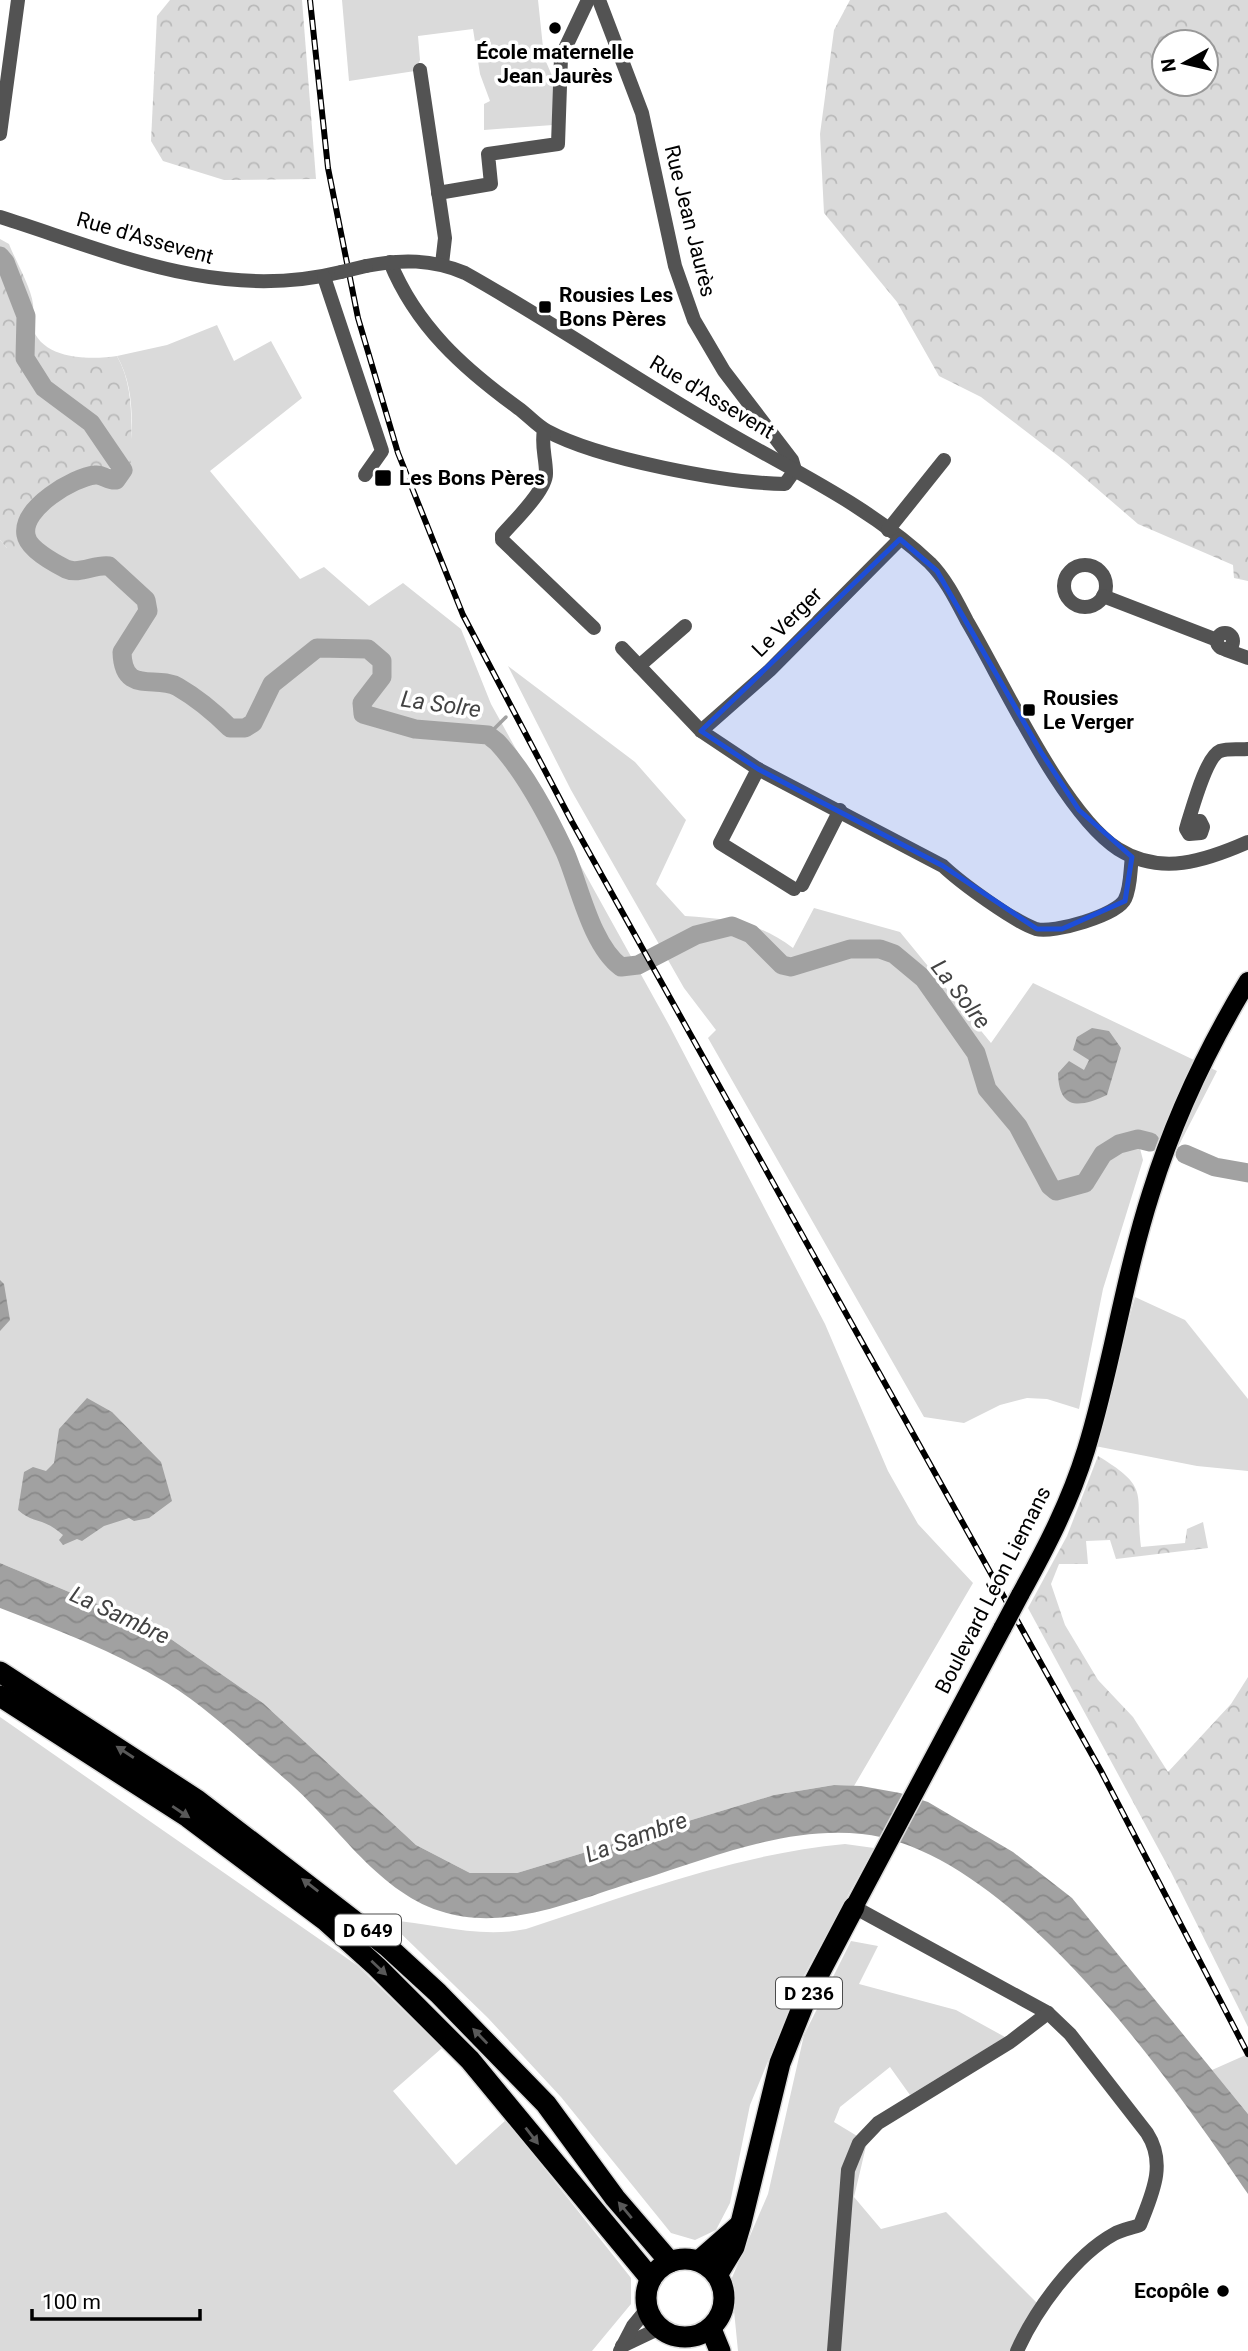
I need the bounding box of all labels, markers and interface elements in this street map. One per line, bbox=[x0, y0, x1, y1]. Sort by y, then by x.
marker: École maternelle Jean Jaurès bbox=[547, 20, 563, 36]
north arrow bbox=[1150, 28, 1220, 98]
place label: École maternelle Jean Jaurès bbox=[476, 40, 634, 88]
text: N bbox=[1156, 57, 1181, 74]
street label: Rue Jean Jaurès bbox=[660, 143, 720, 299]
street label: Rue d'Assevent bbox=[74, 207, 216, 269]
place label: Rousies Les Bons Pères bbox=[559, 283, 673, 331]
marker: Rousies Les Bons Pères bbox=[537, 299, 553, 315]
street label: Rue d'Assevent bbox=[645, 350, 779, 444]
place label: Les Bons Pères bbox=[399, 466, 545, 490]
marker: Les Bons Pères bbox=[373, 468, 393, 488]
street label: Le Verger bbox=[747, 582, 827, 662]
water label: La Solre bbox=[399, 686, 483, 723]
place label: Rousies Le Verger bbox=[1043, 686, 1134, 734]
marker: Rousies Le Verger bbox=[1021, 702, 1037, 718]
water label: La Solre bbox=[925, 954, 996, 1034]
street label: Boulevard Léon Liemans bbox=[930, 1482, 1056, 1698]
water label: La Sambre bbox=[66, 1581, 174, 1650]
one-way arrow bbox=[115, 1746, 135, 1759]
one-way arrow bbox=[171, 1806, 191, 1819]
water label: La Sambre bbox=[582, 1807, 691, 1868]
one-way arrow bbox=[301, 1878, 319, 1892]
road number: D 649 bbox=[335, 1914, 401, 1946]
one-way arrow bbox=[370, 1960, 387, 1976]
road number: D 236 bbox=[776, 1978, 842, 2008]
one-way arrow bbox=[471, 2027, 488, 2044]
one-way arrow bbox=[525, 2127, 539, 2145]
one-way arrow bbox=[618, 2201, 633, 2218]
scale bar bbox=[32, 2278, 200, 2322]
place label: Ecopôle bbox=[1134, 2279, 1209, 2303]
marker: Ecopôle bbox=[1215, 2283, 1231, 2299]
text: 100 m bbox=[42, 2290, 101, 2314]

